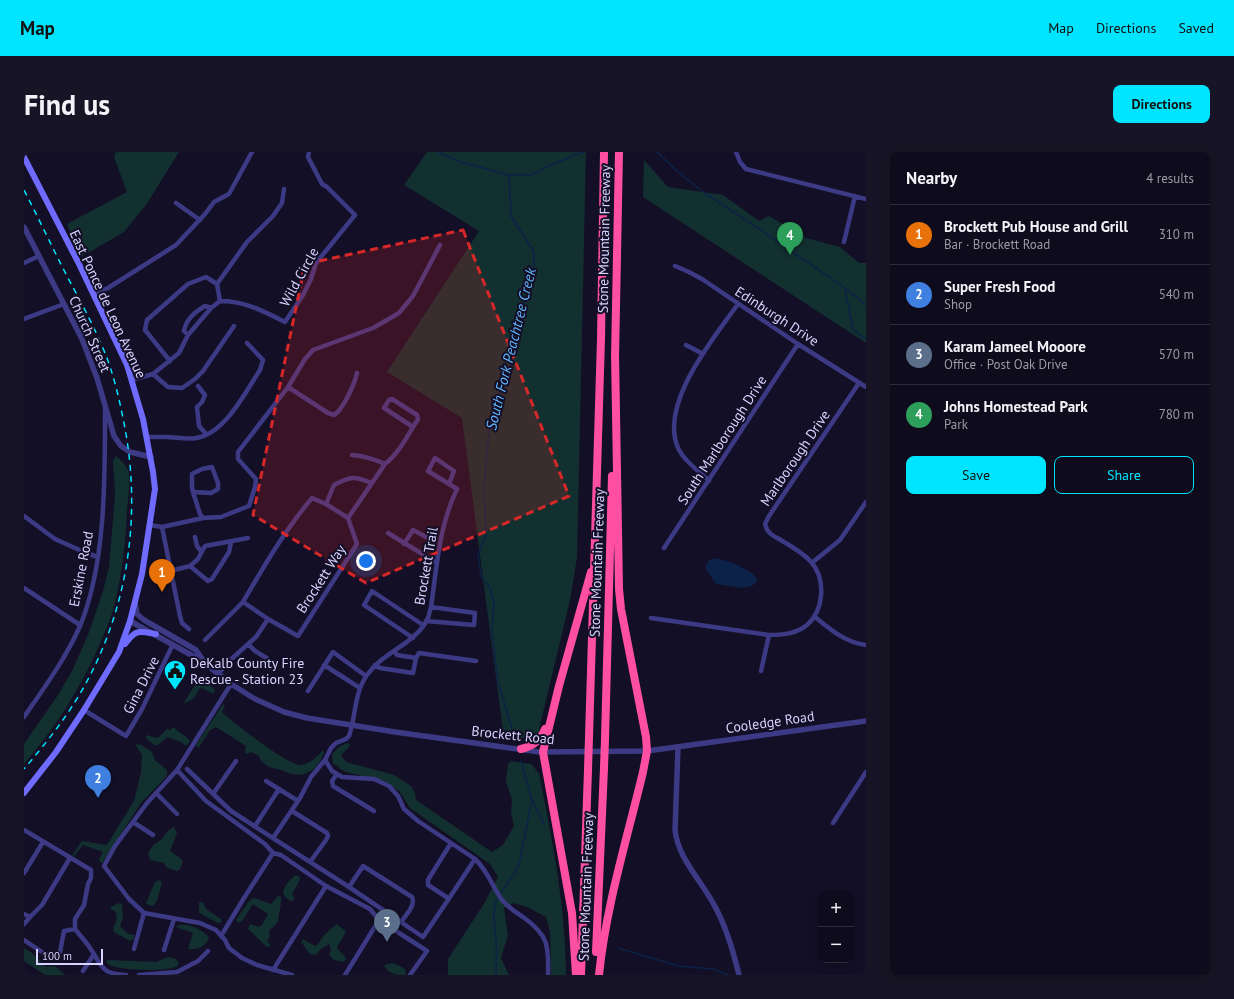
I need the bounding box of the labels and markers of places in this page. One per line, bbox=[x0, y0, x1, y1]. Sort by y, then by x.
pin: 4 bbox=[777, 222, 803, 255]
pin: 1 bbox=[149, 559, 175, 592]
place label: DeKalb County Fire Rescue - Station 23 bbox=[190, 654, 304, 688]
public building icon: DeKalb County Fire Rescue - Station 23 bbox=[162, 658, 188, 691]
pin: 2 bbox=[85, 765, 111, 798]
pin: 3 bbox=[374, 909, 400, 942]

